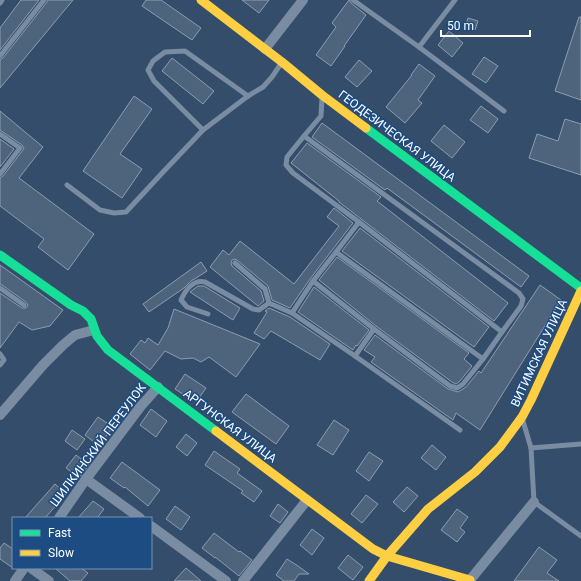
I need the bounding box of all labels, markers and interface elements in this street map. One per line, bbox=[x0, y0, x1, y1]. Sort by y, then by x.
scale bar bbox=[441, 12, 530, 38]
text: 50 m bbox=[447, 19, 474, 33]
street label: ГЕОДЕЗИЧЕСКАЯ УЛИЦА bbox=[336, 87, 458, 185]
street label: ВИТИМСКАЯ УЛИЦА bbox=[508, 297, 570, 409]
street label: ШИЛКИНСКИЙ ПЕРЕУЛОК bbox=[46, 380, 149, 509]
street label: АРГУНСКАЯ УЛИЦА bbox=[181, 386, 280, 466]
legend bbox=[12, 517, 152, 569]
text: Fast bbox=[48, 526, 71, 540]
text: Slow bbox=[48, 546, 74, 560]

